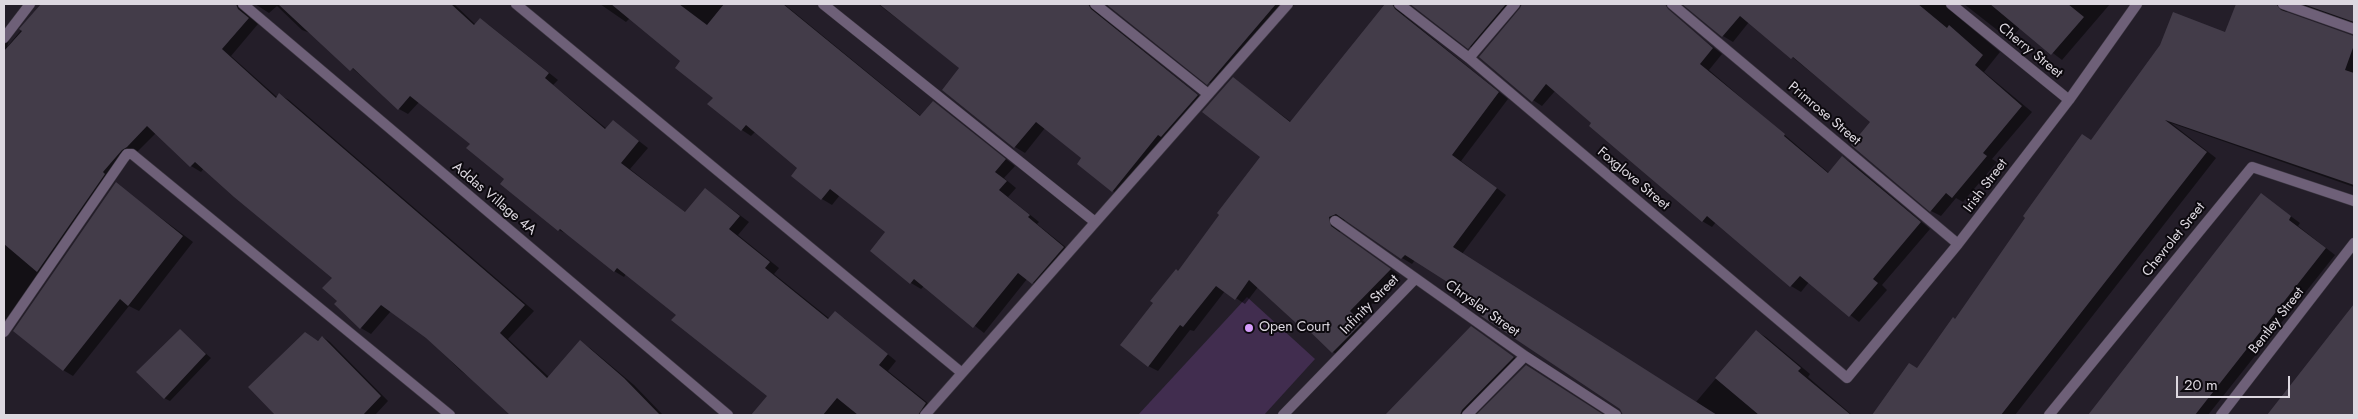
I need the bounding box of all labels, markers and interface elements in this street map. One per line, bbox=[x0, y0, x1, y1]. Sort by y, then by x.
street label: Cherry Street bbox=[1994, 20, 2066, 82]
street label: Primrose Street bbox=[1784, 79, 1864, 149]
street label: Foxglove Street bbox=[1593, 144, 1673, 214]
street label: Irish Street bbox=[1960, 156, 2012, 216]
street label: Addas Village 4A bbox=[449, 159, 539, 239]
street label: Chevrolet Sreet bbox=[2139, 200, 2209, 280]
street label: Infinity Street bbox=[1337, 272, 1403, 338]
street label: Chrysler Street bbox=[1442, 277, 1522, 341]
street label: Bentley Street bbox=[2246, 284, 2308, 358]
place label: Open Court bbox=[1259, 320, 1330, 336]
marker: Open Court bbox=[1243, 322, 1255, 334]
scale bar bbox=[2178, 366, 2292, 398]
text: 20 m bbox=[2184, 374, 2218, 396]

